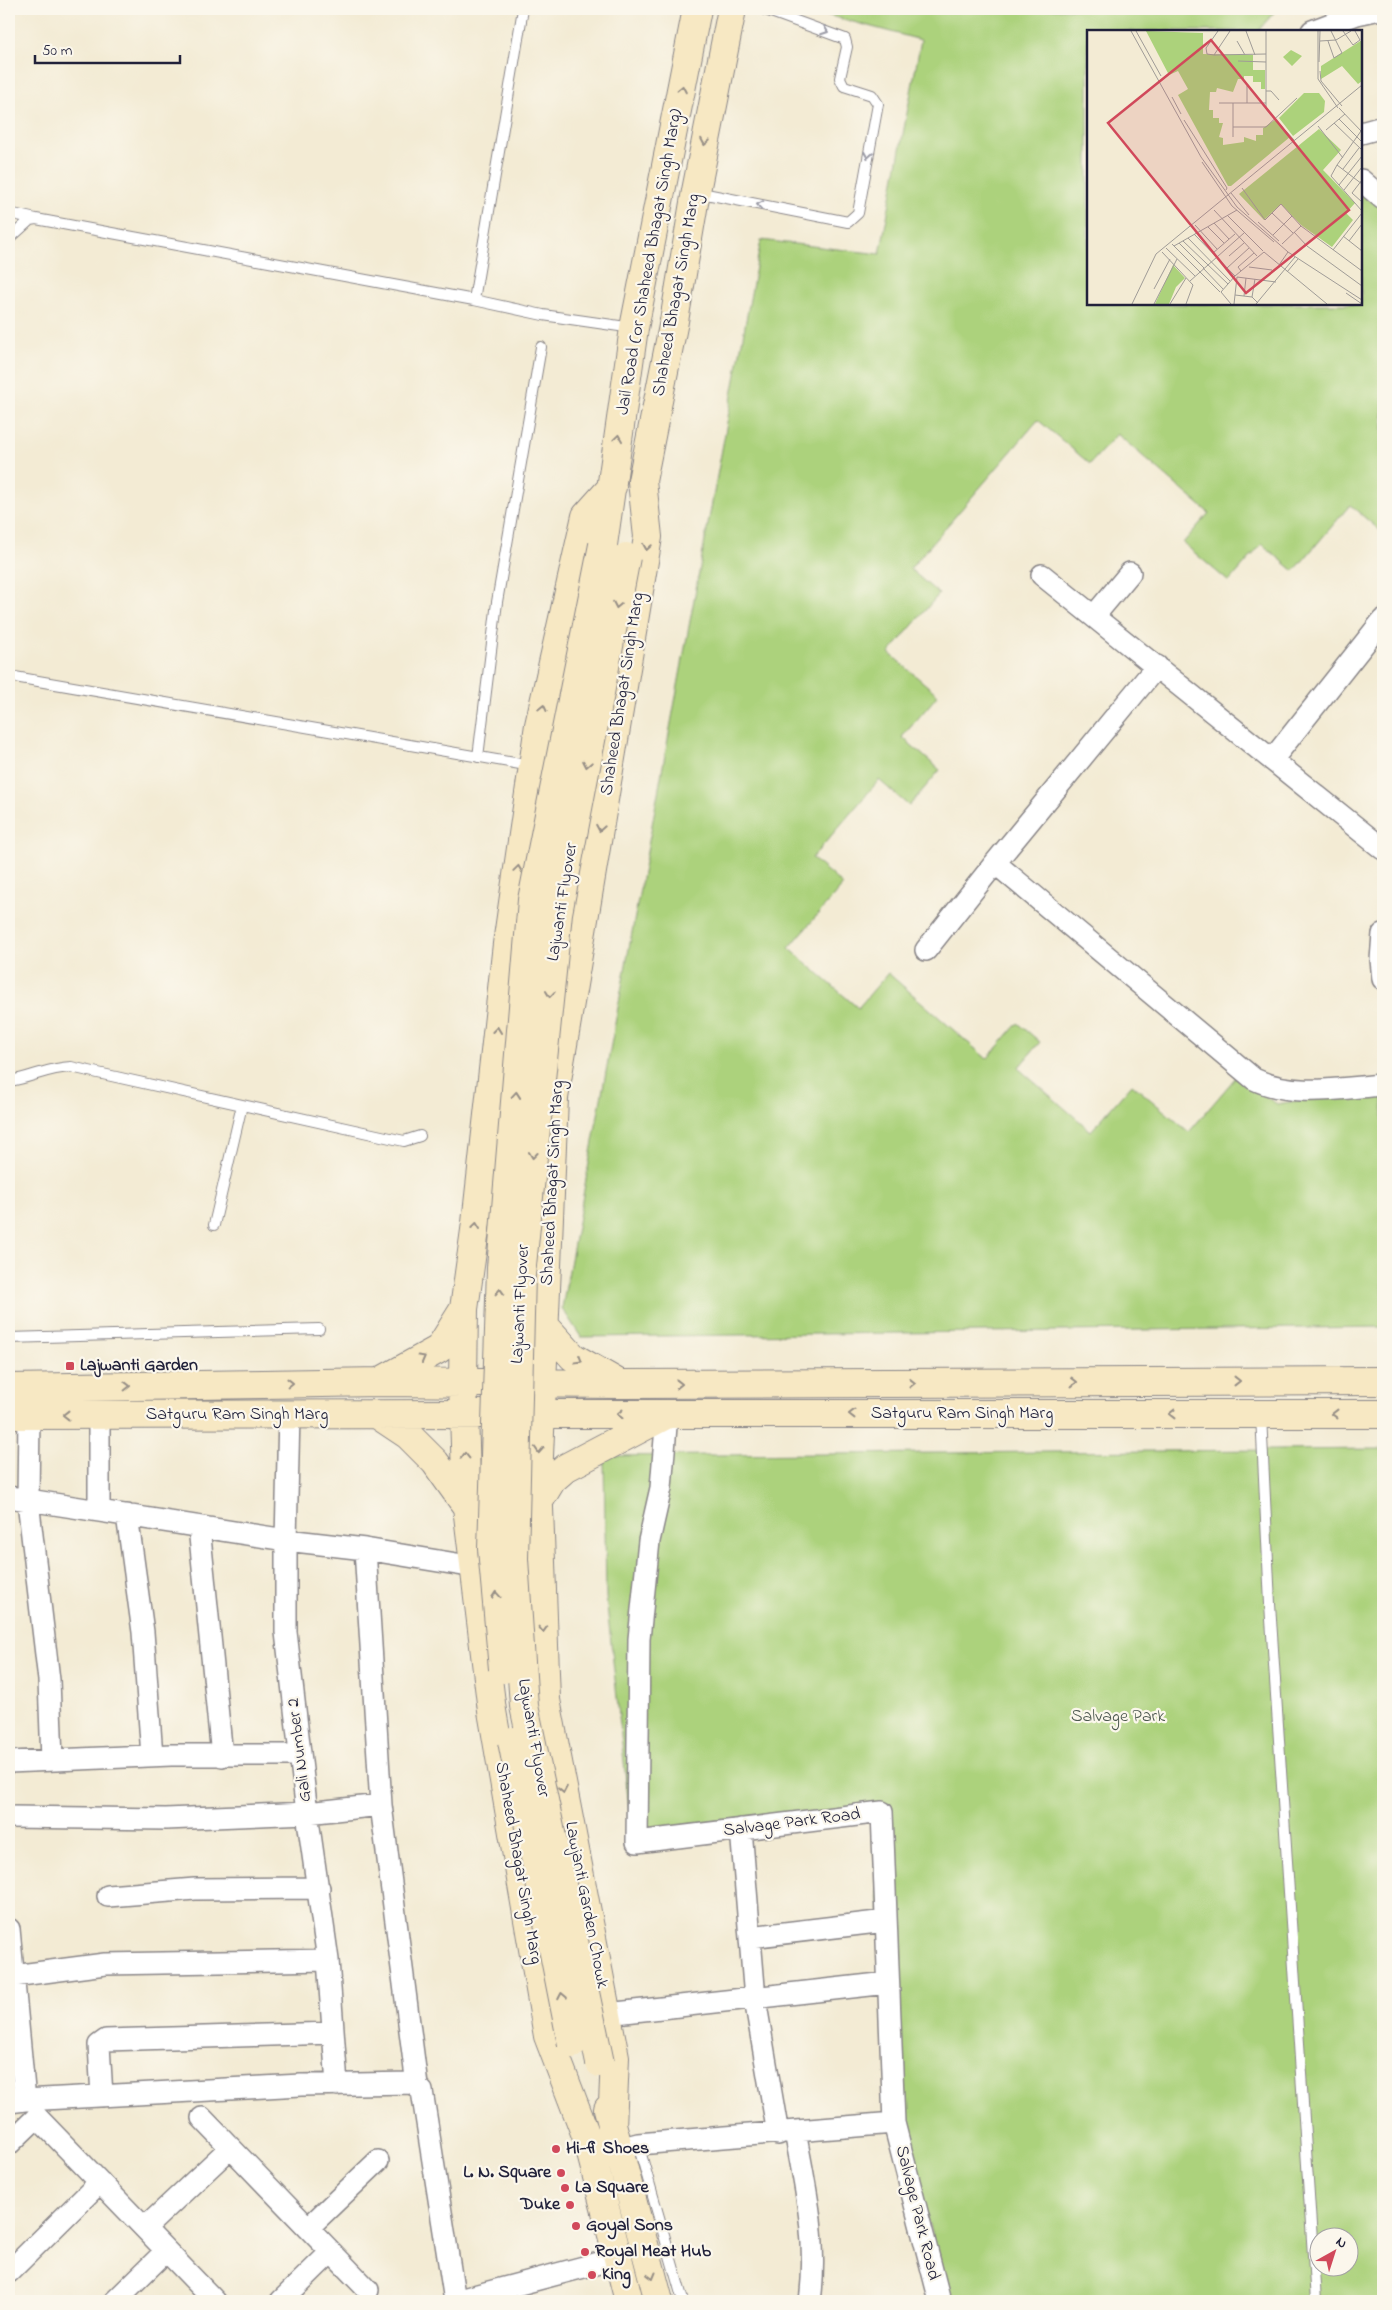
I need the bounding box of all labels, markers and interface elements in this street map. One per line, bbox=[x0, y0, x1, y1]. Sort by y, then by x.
one-way arrow bbox=[821, 25, 829, 35]
inset map bbox=[1087, 30, 1362, 305]
scale bar bbox=[35, 32, 180, 64]
text: 50 m bbox=[42, 40, 73, 62]
one-way arrow bbox=[676, 85, 686, 94]
street label: Jail Road (or Shaheed Bhagat Singh Marg) bbox=[612, 107, 688, 417]
one-way arrow bbox=[701, 138, 711, 147]
one-way arrow bbox=[864, 150, 874, 159]
street label: Shaheed Bhagat Singh Marg bbox=[649, 192, 705, 398]
one-way arrow bbox=[756, 200, 765, 210]
one-way arrow bbox=[613, 434, 623, 443]
one-way arrow bbox=[642, 543, 652, 551]
street label: Shaheed Bhagat Singh Marg bbox=[594, 591, 653, 798]
one-way arrow bbox=[612, 600, 623, 609]
one-way arrow bbox=[537, 704, 548, 713]
one-way arrow bbox=[582, 760, 592, 769]
one-way arrow bbox=[596, 824, 606, 832]
street label: Lajwanti Flyover bbox=[541, 840, 585, 963]
one-way arrow bbox=[512, 864, 523, 872]
one-way arrow bbox=[545, 990, 556, 998]
one-way arrow bbox=[492, 1026, 503, 1034]
street label: Shaheed Bhagat Singh Marg bbox=[535, 1080, 572, 1286]
one-way arrow bbox=[510, 1091, 521, 1099]
one-way arrow bbox=[528, 1152, 539, 1160]
one-way arrow bbox=[470, 1222, 481, 1230]
street label: Lajwanti Flyover bbox=[505, 1243, 537, 1365]
one-way arrow bbox=[495, 1288, 506, 1296]
place label: Lajwanti Garden bbox=[80, 1353, 198, 1379]
one-way arrow bbox=[574, 1354, 583, 1363]
one-way arrow bbox=[417, 1355, 426, 1365]
marker: Lajwanti Garden bbox=[64, 1360, 76, 1372]
one-way arrow bbox=[1234, 1376, 1241, 1386]
one-way arrow bbox=[1071, 1377, 1079, 1387]
one-way arrow bbox=[286, 1378, 294, 1389]
one-way arrow bbox=[908, 1378, 916, 1388]
one-way arrow bbox=[676, 1379, 684, 1389]
one-way arrow bbox=[124, 1381, 132, 1391]
street label: Satguru Ram Singh Marg bbox=[871, 1401, 1053, 1428]
street label: Satguru Ram Singh Marg bbox=[146, 1402, 328, 1429]
one-way arrow bbox=[615, 1409, 623, 1419]
one-way arrow bbox=[848, 1409, 856, 1419]
one-way arrow bbox=[1168, 1409, 1176, 1419]
one-way arrow bbox=[1330, 1409, 1338, 1419]
one-way arrow bbox=[61, 1410, 69, 1420]
one-way arrow bbox=[534, 1446, 545, 1454]
one-way arrow bbox=[460, 1451, 470, 1459]
one-way arrow bbox=[491, 1590, 502, 1598]
one-way arrow bbox=[538, 1626, 548, 1634]
street label: Lajwanti Flyover bbox=[510, 1677, 556, 1800]
street label: Gali Number 2 bbox=[281, 1696, 319, 1804]
park label: Salvage Park bbox=[1071, 1704, 1165, 1731]
street label: Shaheed Bhagat Singh Marg bbox=[486, 1760, 549, 1966]
one-way arrow bbox=[558, 1786, 568, 1795]
street label: Salvage Park Road bbox=[722, 1802, 862, 1845]
street label: Lawjanti Garden Chowk bbox=[557, 1819, 615, 1991]
one-way arrow bbox=[558, 1992, 568, 2001]
place label: Hi-fi Shoes bbox=[566, 2136, 649, 2162]
marker: Hi-fi Shoes bbox=[550, 2143, 562, 2155]
street label: Salvage Park Road bbox=[887, 2143, 946, 2283]
place label: L. N. Square bbox=[463, 2160, 552, 2186]
marker: L. N. Square bbox=[555, 2167, 567, 2179]
place label: La Square bbox=[575, 2175, 649, 2201]
marker: La Square bbox=[559, 2182, 571, 2194]
place label: Duke bbox=[520, 2192, 561, 2218]
marker: Duke bbox=[564, 2199, 576, 2211]
place label: Goyal Sons bbox=[586, 2213, 673, 2240]
marker: Goyal Sons bbox=[570, 2220, 582, 2232]
north arrow bbox=[1310, 2228, 1360, 2278]
text: N bbox=[1331, 2232, 1352, 2254]
place label: Royal Meat Hub bbox=[595, 2239, 712, 2266]
marker: Royal Meat Hub bbox=[579, 2246, 591, 2258]
place label: King bbox=[602, 2262, 631, 2289]
marker: King bbox=[586, 2269, 598, 2281]
one-way arrow bbox=[646, 2271, 657, 2280]

